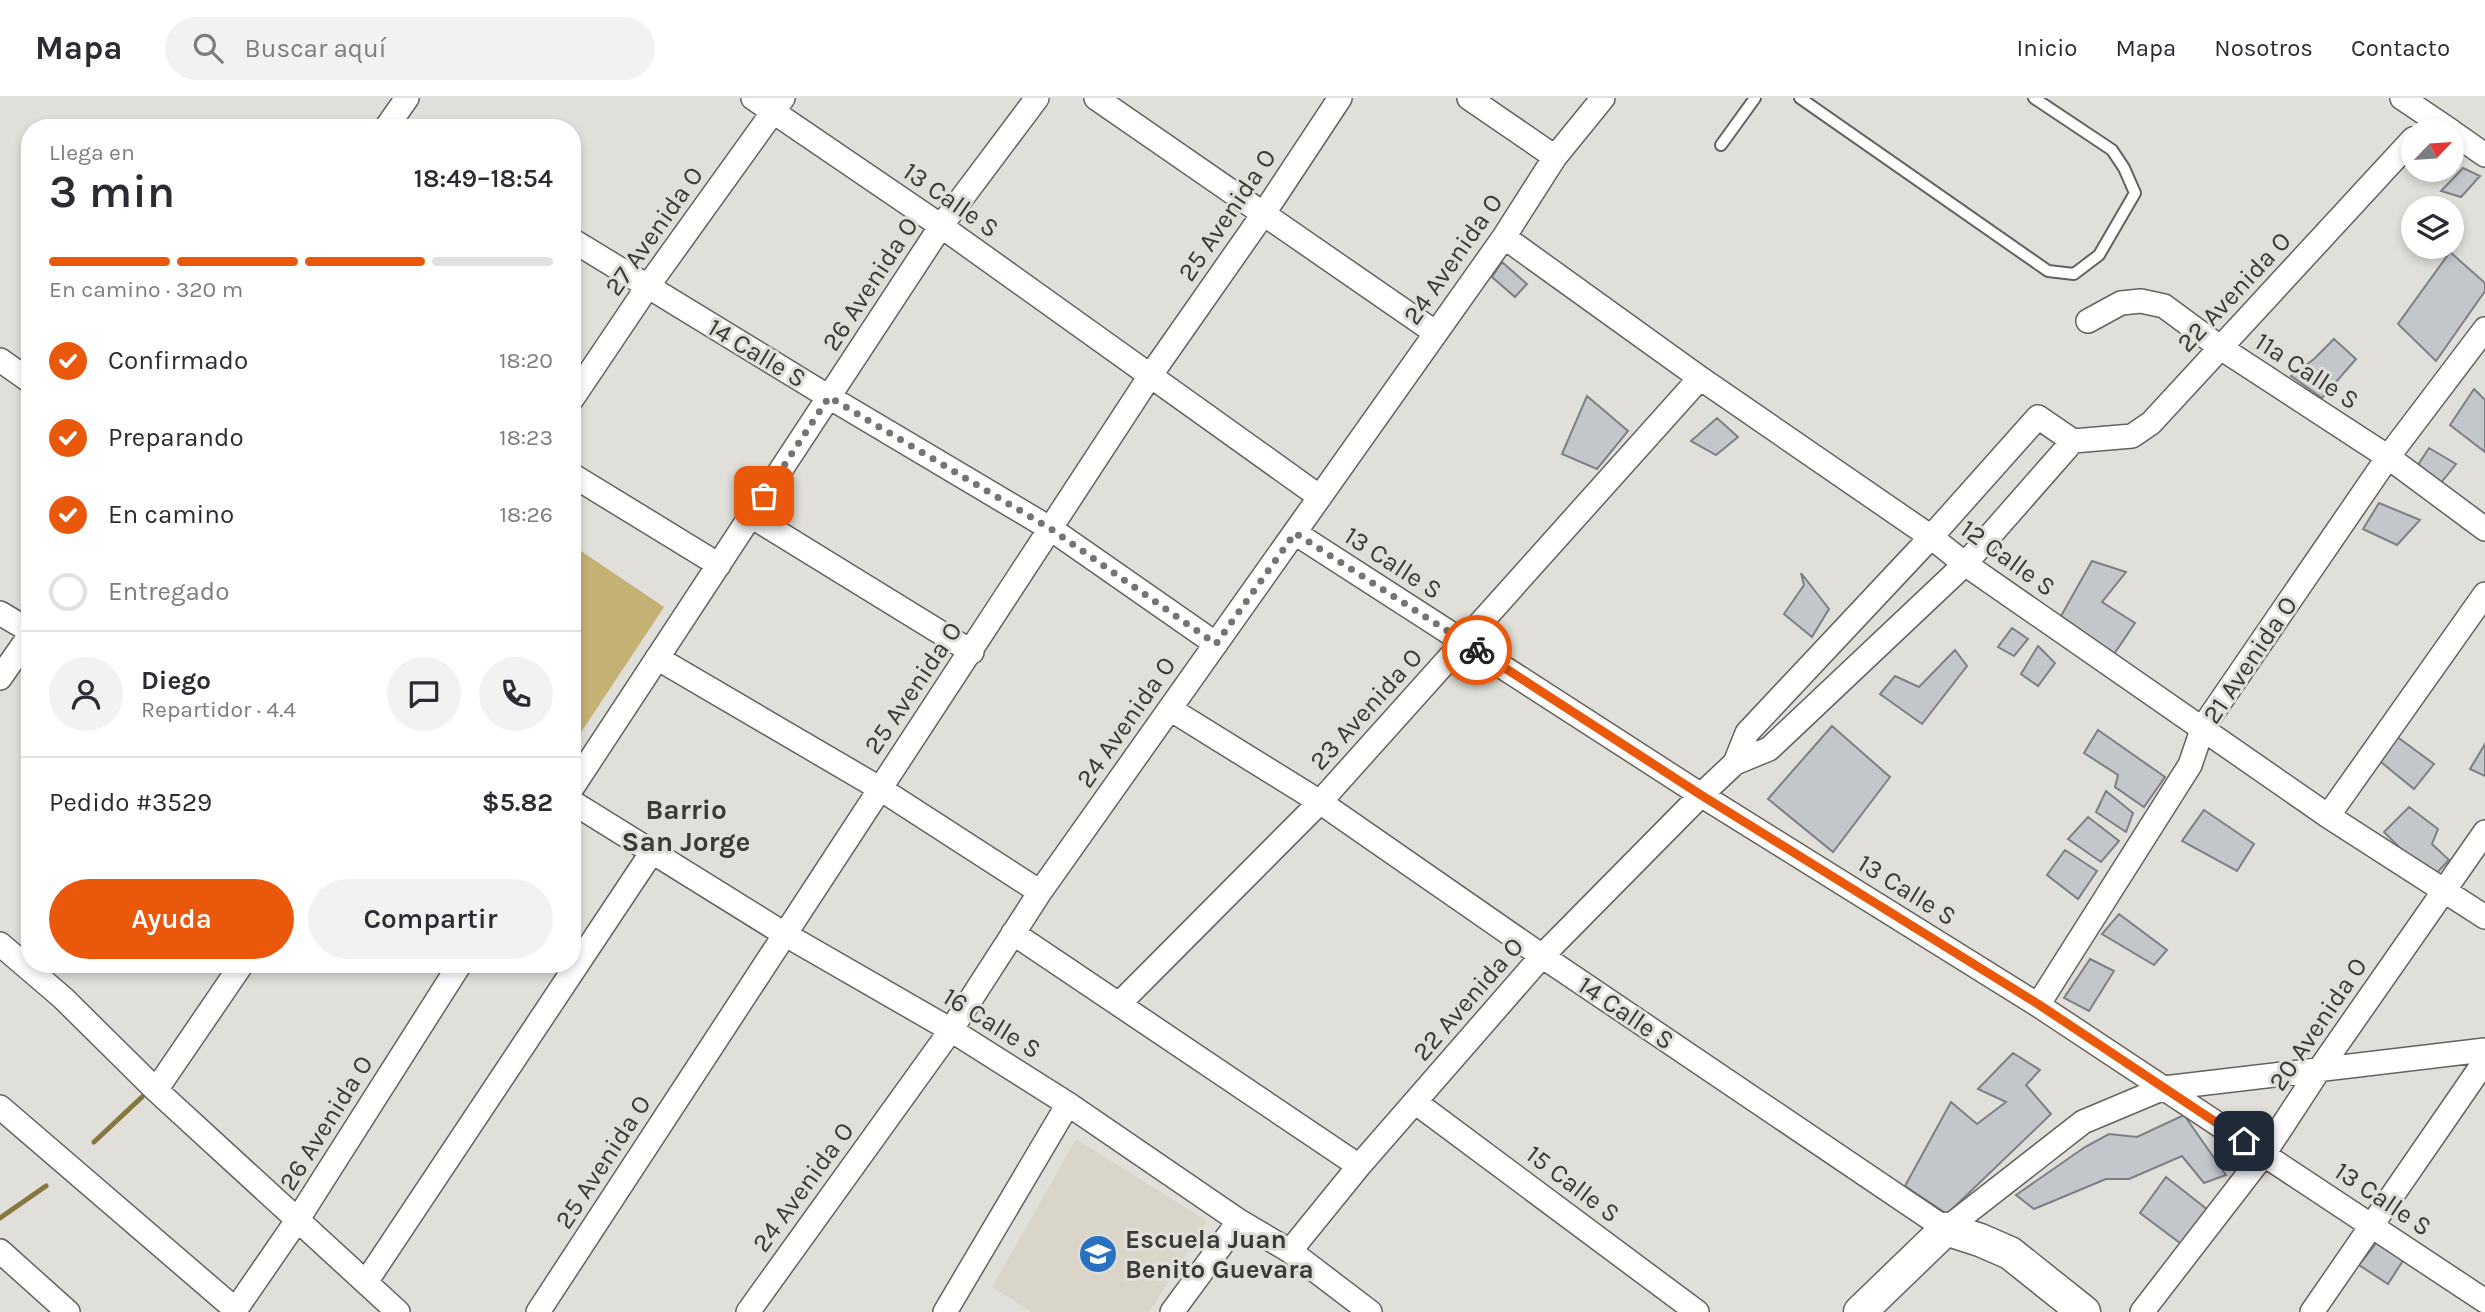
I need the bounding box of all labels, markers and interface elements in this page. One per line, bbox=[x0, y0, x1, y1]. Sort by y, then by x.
search box bbox=[165, 17, 655, 80]
text: Mapa bbox=[35, 29, 123, 67]
icon: search bbox=[189, 29, 227, 67]
text: Buscar aquí bbox=[245, 33, 386, 64]
text: Inicio bbox=[2016, 34, 2077, 62]
text: Mapa bbox=[2115, 34, 2176, 62]
text: Nosotros bbox=[2214, 34, 2313, 62]
text: Contacto bbox=[2351, 34, 2450, 62]
north arrow bbox=[2401, 119, 2464, 182]
map controls bbox=[2401, 119, 2464, 259]
text: Llega en bbox=[49, 139, 135, 166]
street label: 25 Avenida O bbox=[1171, 143, 1283, 287]
street label: 13 Calle S bbox=[897, 156, 1005, 244]
street label: 27 Avenida O bbox=[598, 161, 710, 301]
text: 18:49–18:54 bbox=[414, 163, 553, 194]
text: 3 min bbox=[49, 165, 175, 219]
street label: 24 Avenida O bbox=[1397, 188, 1509, 330]
button: layers bbox=[2401, 196, 2464, 259]
street label: 26 Avenida O bbox=[815, 211, 925, 357]
street label: 22 Avenida O bbox=[2170, 225, 2298, 359]
text: En camino · 320 m bbox=[49, 276, 243, 303]
street label: 14 Calle S bbox=[702, 312, 812, 394]
street label: 11a Calle S bbox=[2249, 326, 2365, 416]
icon: check bbox=[49, 342, 87, 380]
text: Confirmado bbox=[108, 345, 248, 376]
text: 18:20 bbox=[499, 347, 553, 374]
icon: check bbox=[49, 419, 87, 457]
text: Preparando bbox=[108, 422, 244, 453]
text: 18:23 bbox=[499, 424, 553, 451]
pin bbox=[734, 466, 794, 526]
icon: bag bbox=[745, 477, 783, 515]
icon: check bbox=[49, 496, 87, 534]
text: En camino bbox=[108, 499, 234, 530]
text: 18:26 bbox=[499, 501, 553, 528]
street label: 12 Calle S bbox=[1954, 513, 2062, 603]
street label: 13 Calle S bbox=[1338, 520, 1448, 606]
text: Entregado bbox=[108, 576, 229, 607]
street label: 21 Avenida O bbox=[2196, 591, 2304, 729]
courier bbox=[1442, 615, 1512, 685]
street label: 25 Avenida O bbox=[857, 616, 969, 760]
icon: bike bbox=[1458, 631, 1496, 669]
street label: 23 Avenida O bbox=[1303, 642, 1429, 776]
street label: 24 Avenida O bbox=[1070, 651, 1182, 793]
button: person bbox=[49, 657, 123, 731]
button: chat bbox=[387, 657, 461, 731]
button: phone bbox=[479, 657, 553, 731]
text: Diego bbox=[141, 665, 211, 696]
text: Repartidor · 4.4 bbox=[141, 696, 296, 723]
text: Pedido #3529 bbox=[49, 787, 212, 818]
text: $5.82 bbox=[482, 787, 553, 818]
district label: Barrio San Jorge bbox=[622, 793, 750, 858]
street label: 13 Calle S bbox=[1852, 848, 1962, 932]
button: Ayuda bbox=[49, 879, 294, 959]
button: Compartir bbox=[308, 879, 553, 959]
street label: 22 Avenida O bbox=[1406, 931, 1530, 1067]
street label: 20 Avenida O bbox=[2262, 952, 2374, 1096]
street label: 14 Calle S bbox=[1572, 970, 1680, 1056]
street label: 16 Calle S bbox=[937, 981, 1047, 1065]
street label: 26 Avenida O bbox=[272, 1050, 380, 1196]
street label: 25 Avenida O bbox=[548, 1089, 658, 1235]
pin bbox=[2214, 1111, 2274, 1171]
street label: 24 Avenida O bbox=[746, 1116, 860, 1258]
icon: home bbox=[2225, 1122, 2263, 1160]
street label: 15 Calle S bbox=[1520, 1139, 1626, 1229]
street label: 13 Calle S bbox=[2329, 1155, 2437, 1243]
place label: Escuela Juan Benito Guevara bbox=[1125, 1224, 1314, 1285]
school or university icon: Escuela Juan Benito Guevara bbox=[1077, 1233, 1119, 1275]

